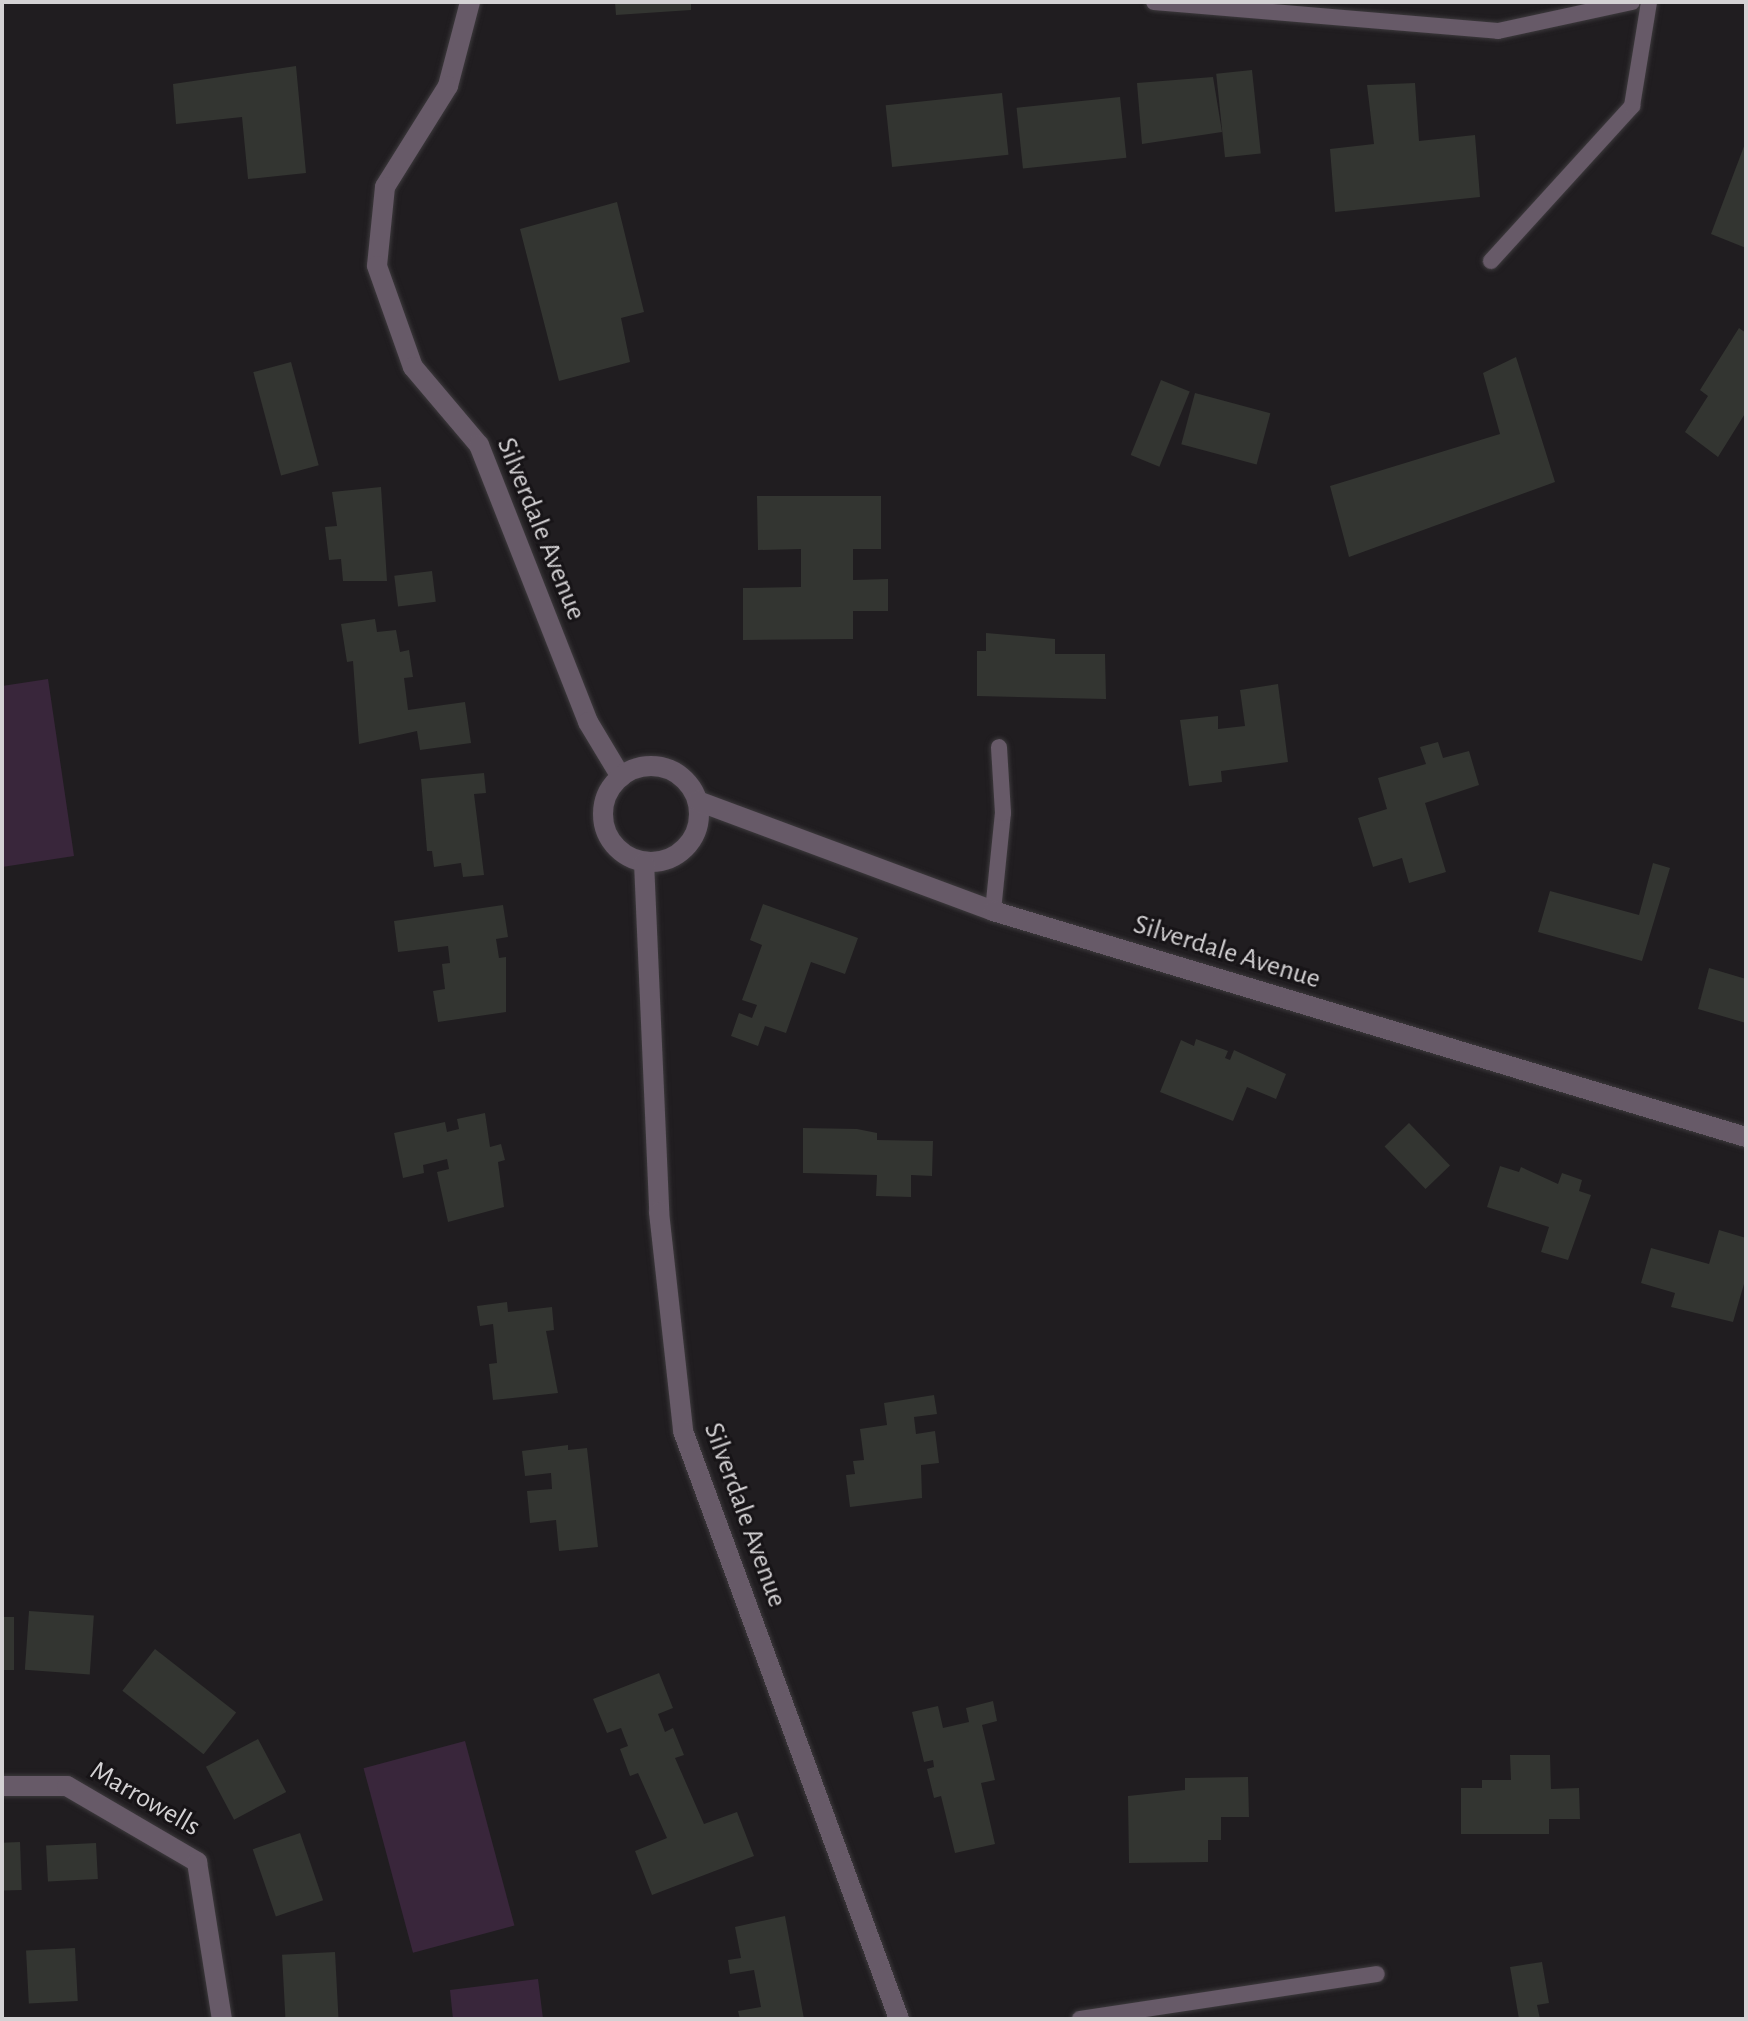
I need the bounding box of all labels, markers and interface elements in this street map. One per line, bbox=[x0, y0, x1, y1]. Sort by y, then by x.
street label: Silverdale Avenue bbox=[489, 433, 593, 625]
street label: Silverdale Avenue bbox=[1129, 908, 1325, 996]
street label: Silverdale Avenue bbox=[696, 1418, 794, 1612]
street label: Marrowells bbox=[84, 1754, 206, 1844]

